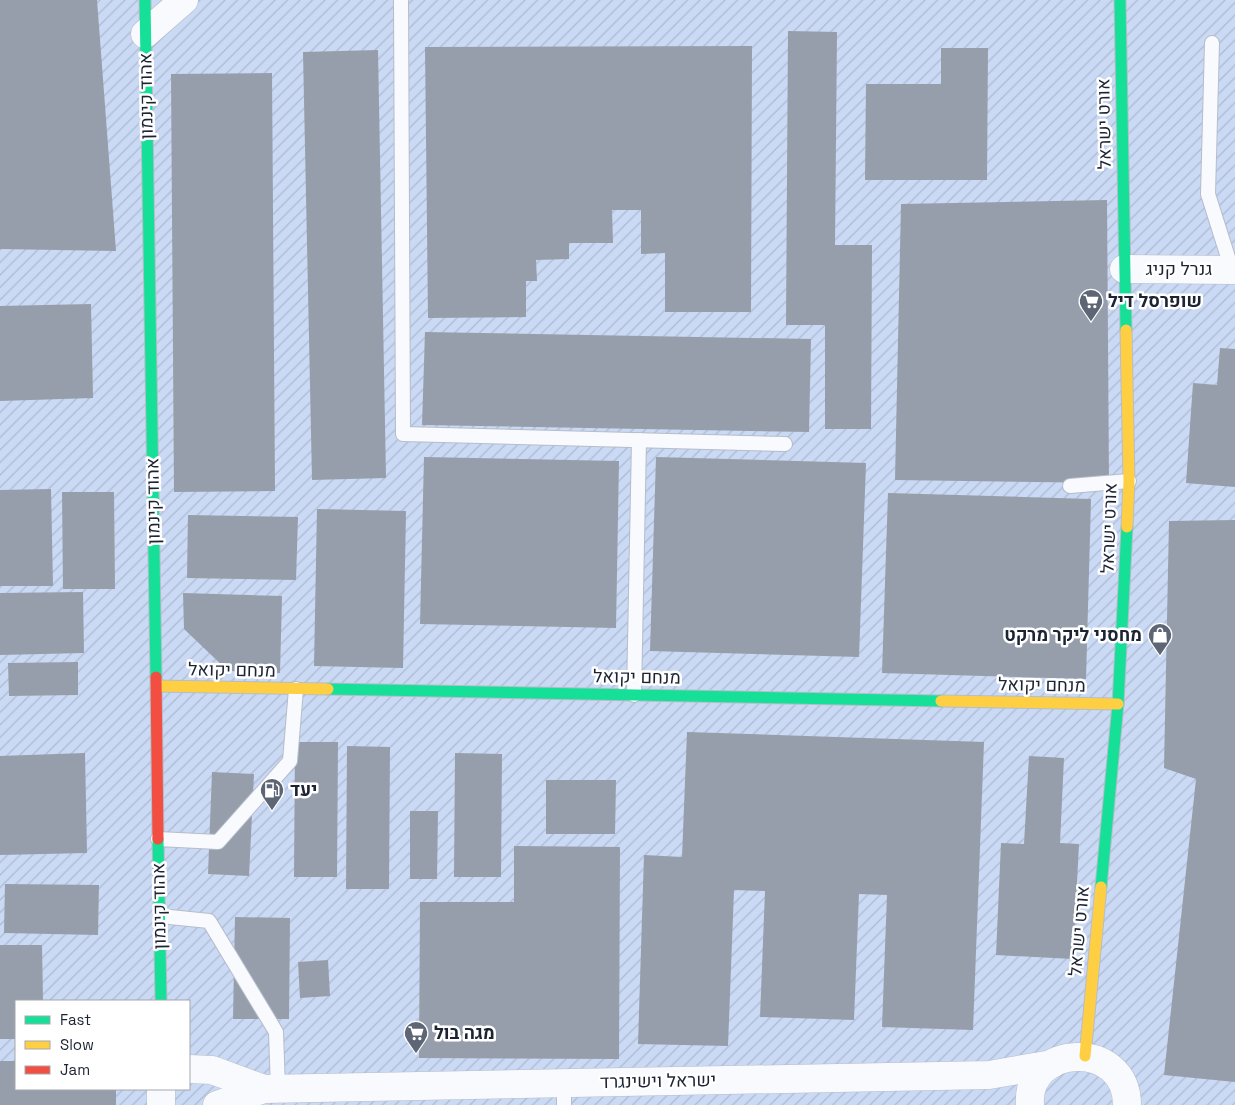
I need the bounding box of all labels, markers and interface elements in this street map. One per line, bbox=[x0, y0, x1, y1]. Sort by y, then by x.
street label: אהוד קינמון bbox=[133, 53, 158, 139]
street label: אורט ישראל bbox=[1091, 78, 1116, 170]
street label: גנרל קניג bbox=[1146, 257, 1212, 280]
supermarket icon: שופרסל דיל bbox=[1078, 288, 1104, 322]
place label: שופרסל דיל bbox=[1108, 289, 1202, 312]
street label: אהוד קינמון bbox=[140, 458, 165, 544]
street label: אורט ישראל bbox=[1095, 482, 1122, 574]
shop icon: מחסני ליקר מרקט bbox=[1147, 622, 1173, 656]
place label: מחסני ליקר מרקט bbox=[1004, 623, 1142, 646]
street label: מנחם יקואל bbox=[188, 657, 276, 682]
street label: מנחם יקואל bbox=[593, 664, 681, 689]
street label: מנחם יקואל bbox=[998, 672, 1086, 697]
fuel station icon: יעד bbox=[259, 777, 285, 811]
place label: יעד bbox=[290, 778, 317, 801]
street label: אהוד קינמון bbox=[146, 863, 171, 949]
street label: אורט ישראל bbox=[1063, 885, 1094, 977]
legend bbox=[15, 1000, 190, 1090]
text: Fast bbox=[60, 1010, 91, 1029]
supermarket icon: מגה בול bbox=[403, 1020, 429, 1054]
place label: מגה בול bbox=[434, 1021, 495, 1044]
text: Slow bbox=[60, 1035, 94, 1054]
text: Jam bbox=[60, 1060, 90, 1079]
street label: ישראל וישינגרד bbox=[600, 1068, 716, 1093]

